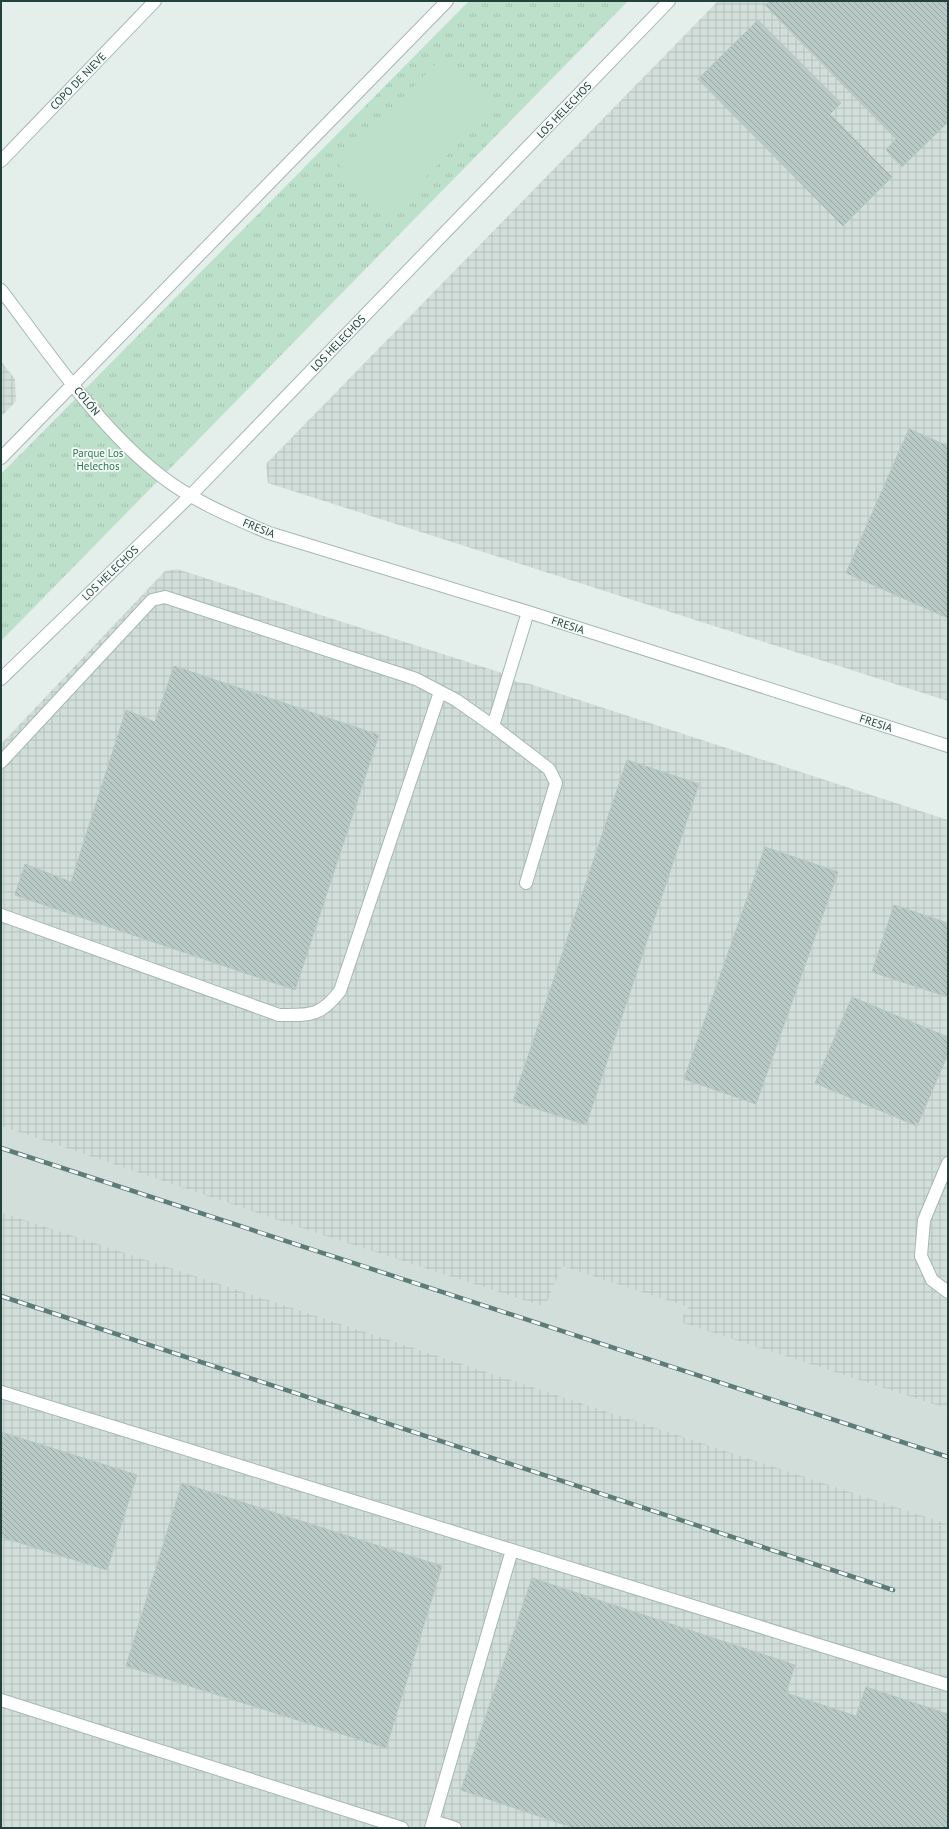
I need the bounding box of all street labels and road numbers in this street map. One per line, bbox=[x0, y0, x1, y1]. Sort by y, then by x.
street label: COPO DE NIEVE bbox=[47, 49, 109, 113]
street label: LOS HELECHOS bbox=[534, 79, 595, 141]
street label: LOS HELECHOS bbox=[308, 312, 369, 374]
street label: COLÓN bbox=[71, 384, 103, 418]
street label: FRESIA bbox=[241, 515, 278, 541]
street label: LOS HELECHOS bbox=[79, 542, 141, 603]
street label: FRESIA bbox=[550, 613, 587, 637]
street label: FRESIA bbox=[858, 711, 895, 735]

